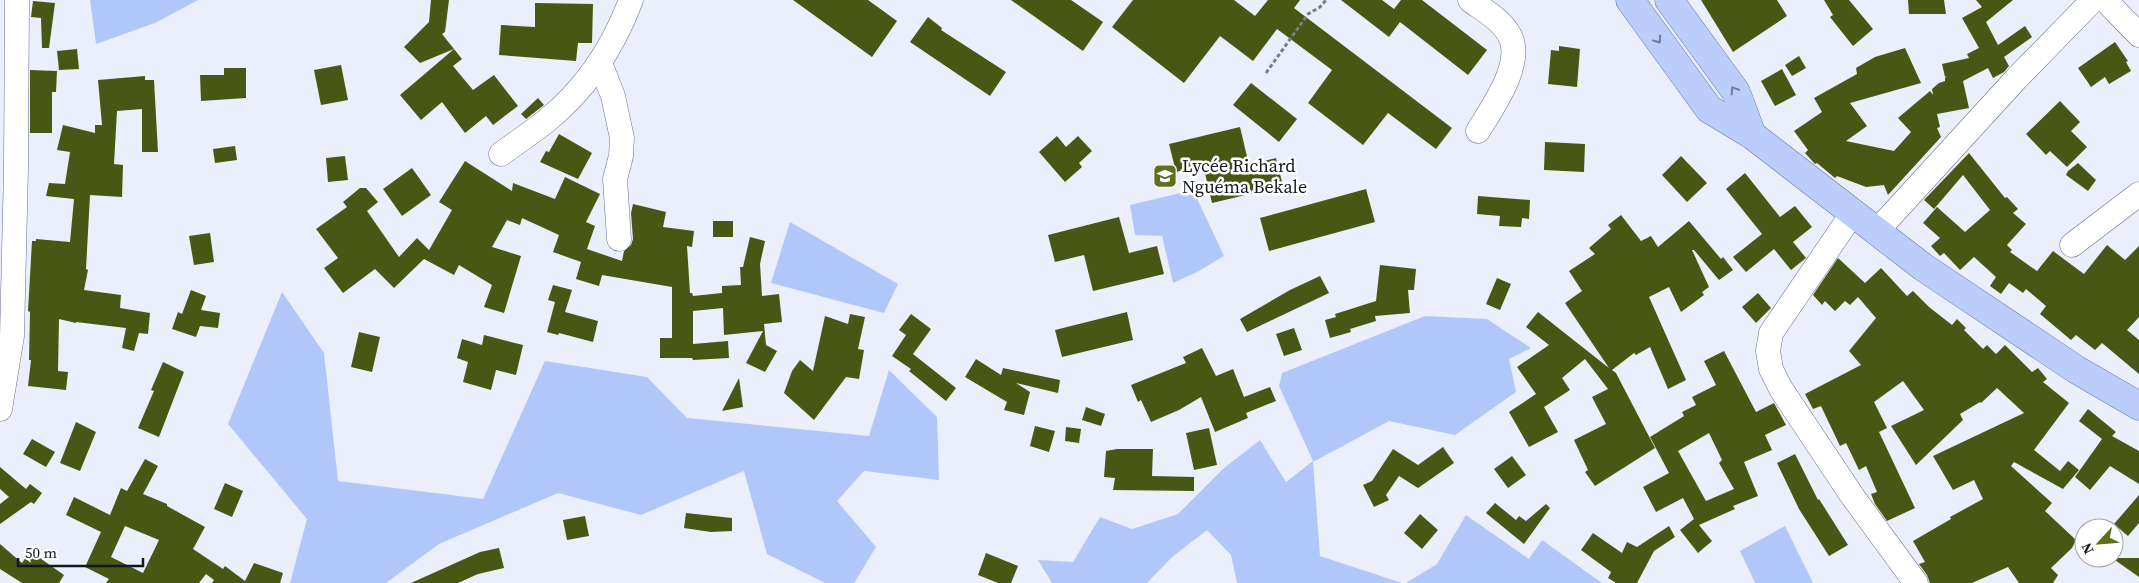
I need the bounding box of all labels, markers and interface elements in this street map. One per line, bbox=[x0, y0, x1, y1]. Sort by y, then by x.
one-way arrow bbox=[1652, 34, 1661, 44]
one-way arrow bbox=[1730, 86, 1740, 95]
place label: Lycée Richard Nguéma Bekale bbox=[1182, 153, 1307, 199]
school or university icon: Lycée Richard Nguéma Bekale bbox=[1152, 163, 1178, 189]
north arrow bbox=[2074, 518, 2124, 568]
scale bar bbox=[18, 536, 142, 568]
text: N bbox=[2076, 540, 2099, 558]
text: 50 m bbox=[25, 542, 57, 563]

